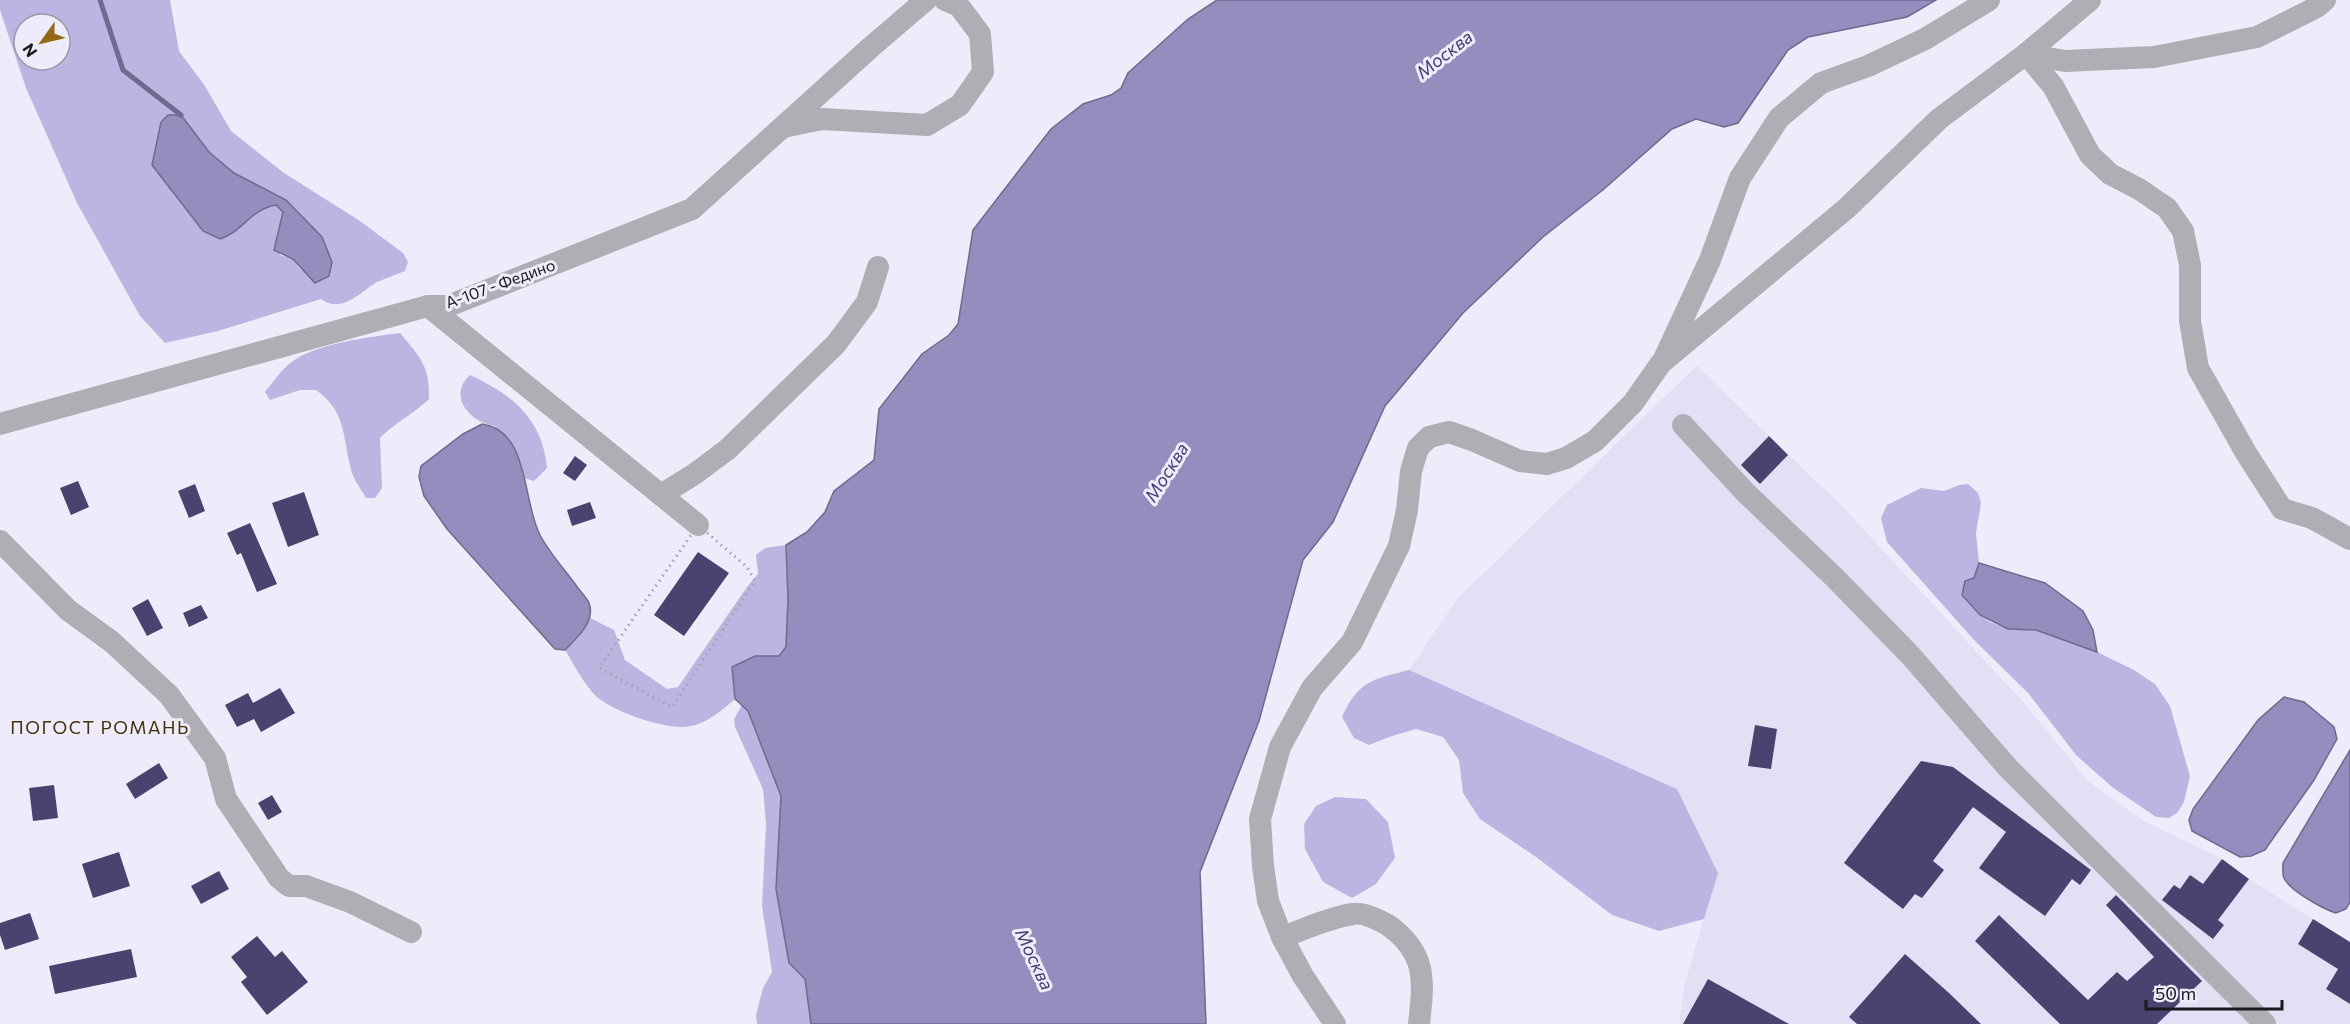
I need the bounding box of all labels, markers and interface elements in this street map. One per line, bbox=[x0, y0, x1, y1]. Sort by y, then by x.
north arrow bbox=[12, 12, 72, 72]
water label: Москва bbox=[1411, 25, 1477, 83]
text: N bbox=[18, 40, 40, 61]
street label: А-107 - Федино bbox=[443, 254, 557, 312]
water label: Москва bbox=[1139, 438, 1193, 506]
district label: ПОГОСТ РОМАНЬ bbox=[10, 716, 190, 738]
water label: Москва bbox=[1011, 925, 1059, 993]
scale bar bbox=[2146, 973, 2282, 1011]
text: 50 m bbox=[2155, 982, 2196, 1004]

